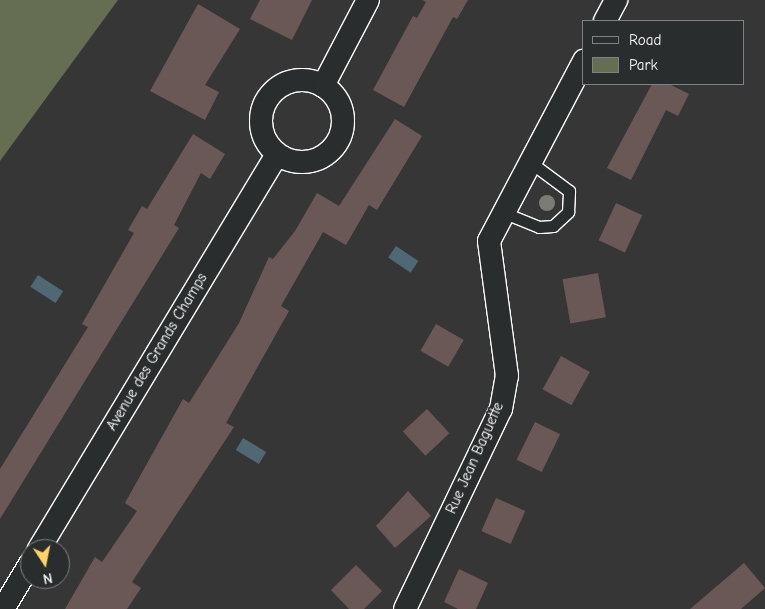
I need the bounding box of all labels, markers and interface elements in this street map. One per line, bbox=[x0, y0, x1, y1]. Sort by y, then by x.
legend bbox=[582, 20, 745, 85]
text: Road bbox=[629, 31, 661, 49]
text: Park bbox=[629, 56, 658, 74]
street label: Avenue des Grands Champs bbox=[103, 270, 211, 434]
street label: Rue Jean Baguette bbox=[442, 399, 508, 517]
north arrow bbox=[20, 539, 70, 589]
text: N bbox=[42, 569, 54, 587]

